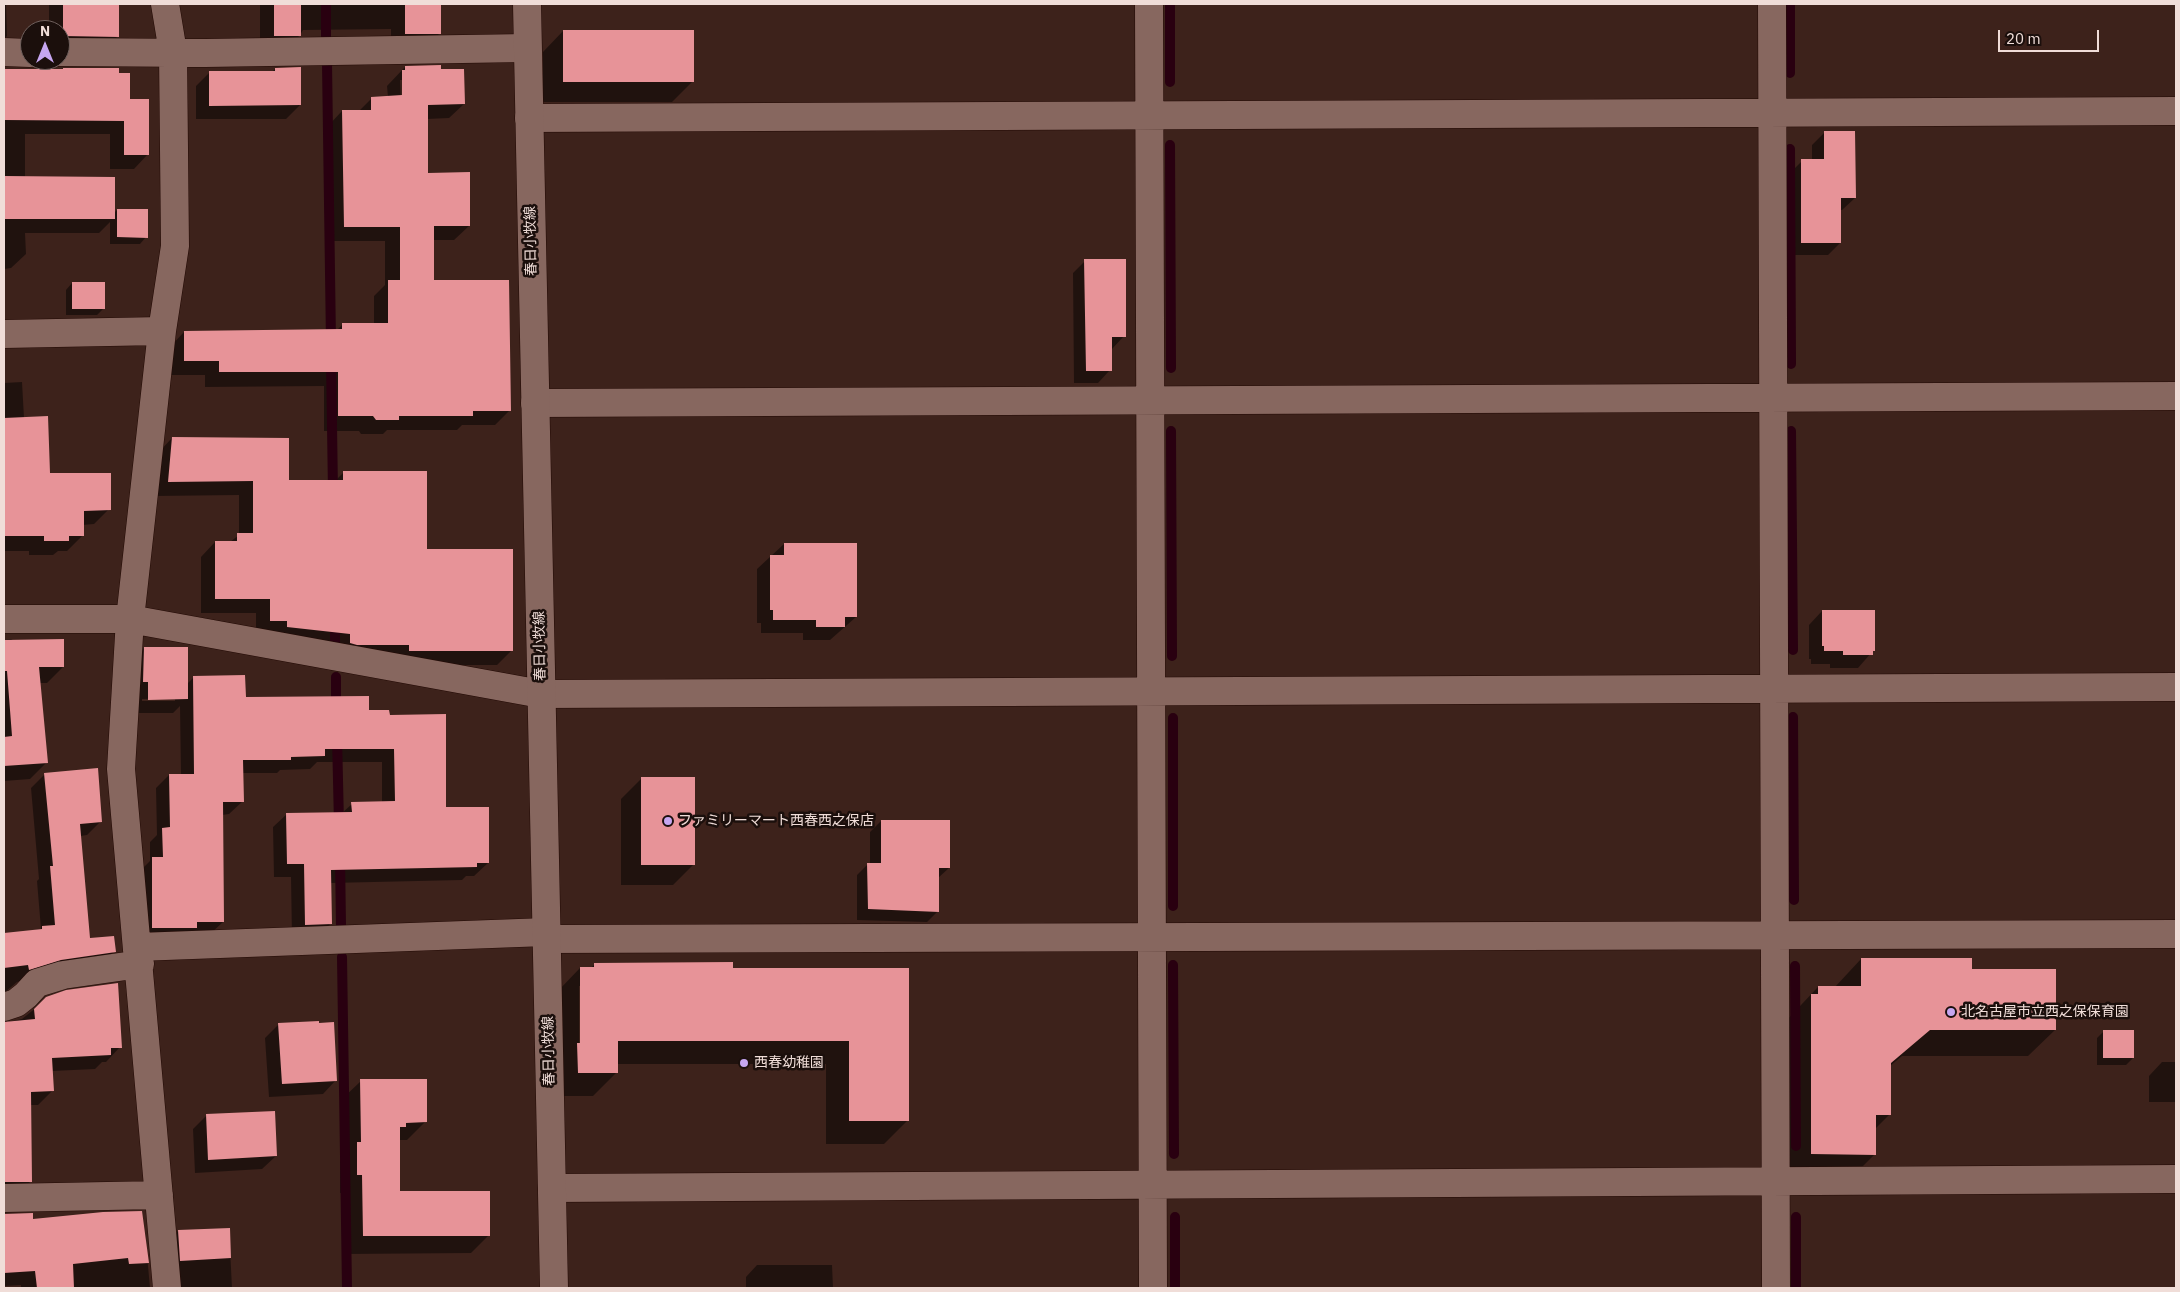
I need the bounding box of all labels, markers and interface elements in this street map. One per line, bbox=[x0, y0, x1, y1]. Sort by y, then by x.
north arrow bbox=[20, 20, 70, 70]
scale bar bbox=[2000, 20, 2101, 52]
text: N bbox=[40, 22, 50, 40]
text: 20 m bbox=[2006, 29, 2041, 48]
street label: 春日小牧線 bbox=[522, 206, 540, 276]
street label: 春日小牧線 bbox=[531, 611, 549, 681]
place label: ファミリーマート西春西之保店 bbox=[678, 813, 874, 829]
marker: ファミリーマート西春西之保店 bbox=[662, 815, 674, 827]
place label: 北名古屋市立西之保保育園 bbox=[1961, 1004, 2129, 1020]
marker: 北名古屋市立西之保保育園 bbox=[1945, 1006, 1957, 1018]
street label: 春日小牧線 bbox=[540, 1016, 558, 1086]
place label: 西春幼稚園 bbox=[754, 1055, 824, 1071]
marker: 西春幼稚園 bbox=[738, 1057, 750, 1069]

